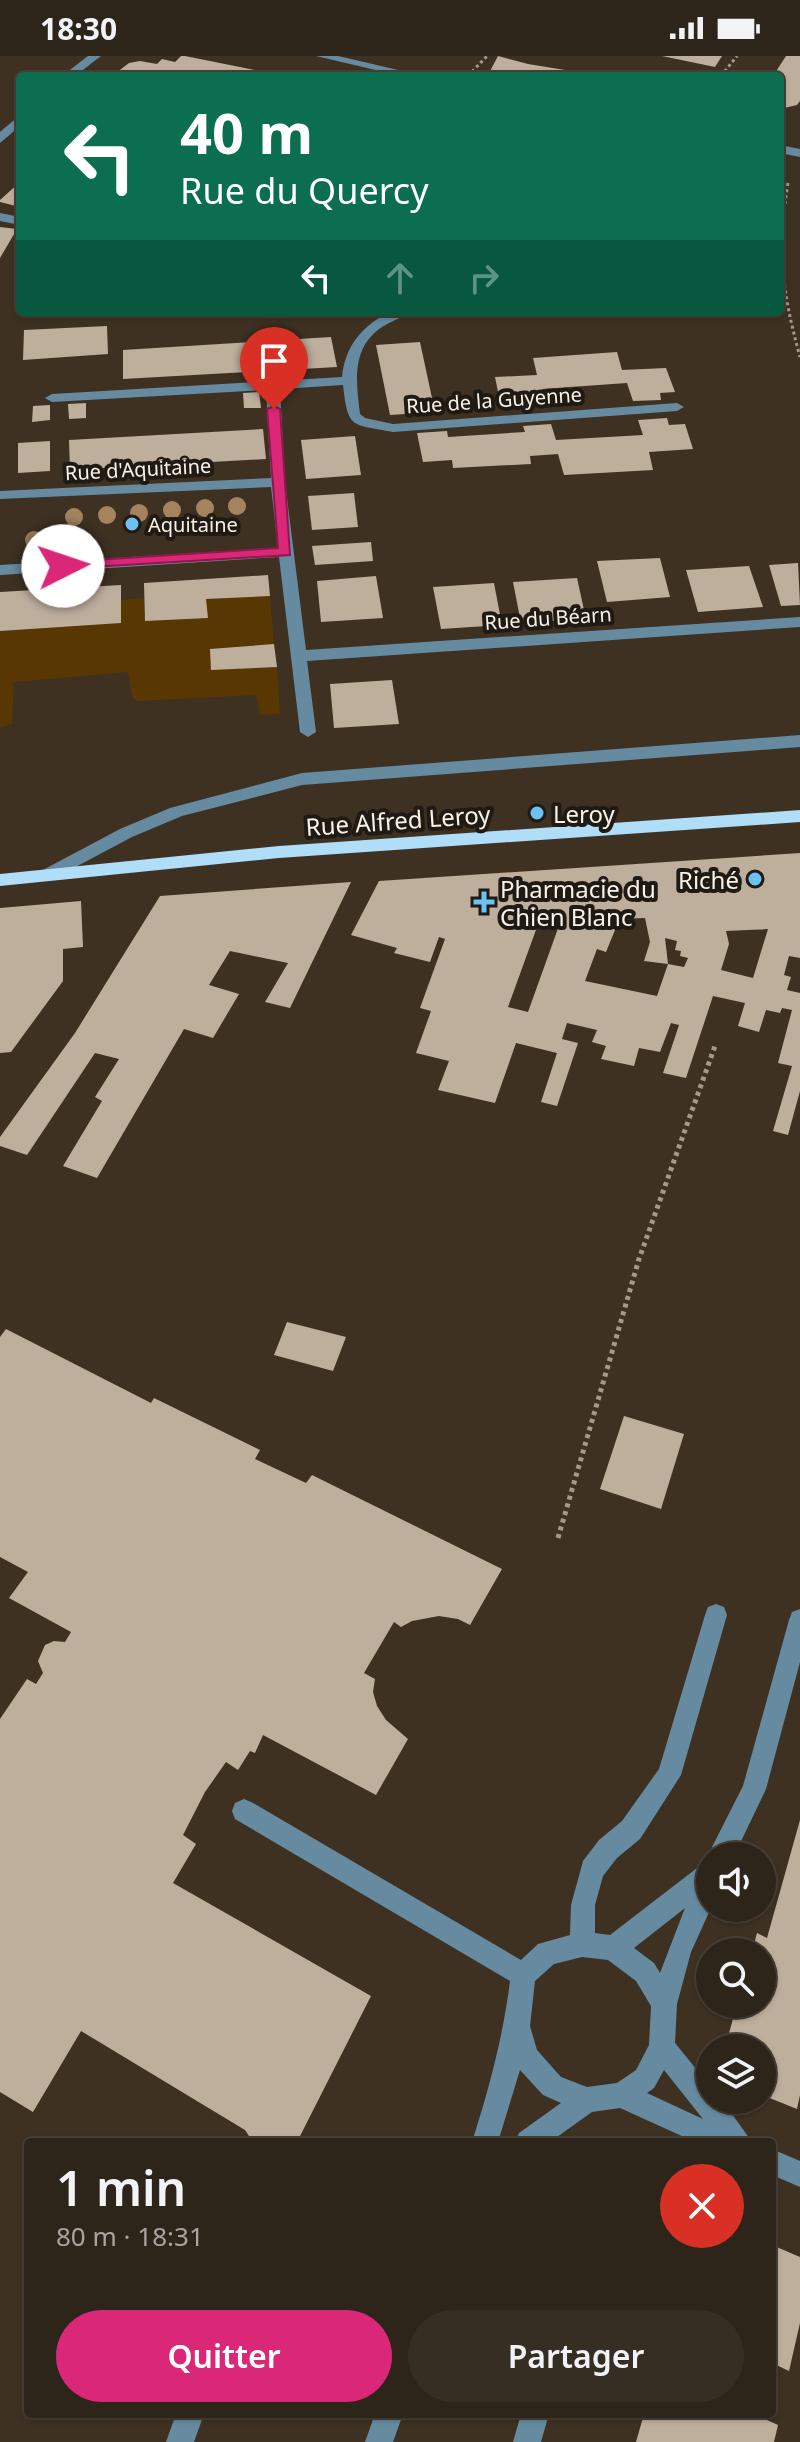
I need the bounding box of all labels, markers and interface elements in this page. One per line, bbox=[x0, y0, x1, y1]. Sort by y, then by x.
text: 18:30 bbox=[40, 8, 117, 49]
text: 40 m bbox=[180, 94, 313, 170]
icon: left bbox=[48, 104, 152, 208]
text: Rue du Quercy bbox=[180, 166, 429, 215]
icon: left bbox=[294, 256, 338, 300]
icon: ahead bbox=[378, 256, 422, 300]
icon: right bbox=[462, 256, 506, 300]
pin bbox=[240, 327, 308, 409]
icon: arrive bbox=[252, 339, 296, 383]
street label: Rue de la Guyenne bbox=[405, 380, 583, 420]
street label: Rue d'Aquitaine bbox=[64, 452, 212, 486]
place label: Aquitaine bbox=[148, 511, 238, 538]
marker: Aquitaine bbox=[123, 515, 141, 533]
position arrow bbox=[21, 524, 105, 608]
street label: Rue du Béarn bbox=[484, 600, 612, 636]
street label: Rue Alfred Leroy bbox=[305, 797, 492, 843]
place label: Leroy bbox=[553, 797, 616, 830]
marker: Leroy bbox=[528, 804, 546, 822]
place label: Riché bbox=[678, 863, 739, 896]
marker: Riché bbox=[746, 870, 764, 888]
place label: Pharmacie du Chien Blanc bbox=[500, 872, 656, 933]
marker: Pharmacie du Chien Blanc bbox=[475, 893, 493, 911]
map controls bbox=[696, 1842, 776, 2114]
button: sound bbox=[696, 1842, 776, 1922]
button: search bbox=[696, 1938, 776, 2018]
button: layers bbox=[696, 2034, 776, 2114]
text: 1 min bbox=[56, 2155, 186, 2220]
button: close bbox=[660, 2164, 744, 2248]
text: 80 m · 18:31 bbox=[56, 2218, 204, 2254]
button: Quitter bbox=[56, 2310, 392, 2402]
button: Partager bbox=[408, 2310, 744, 2402]

